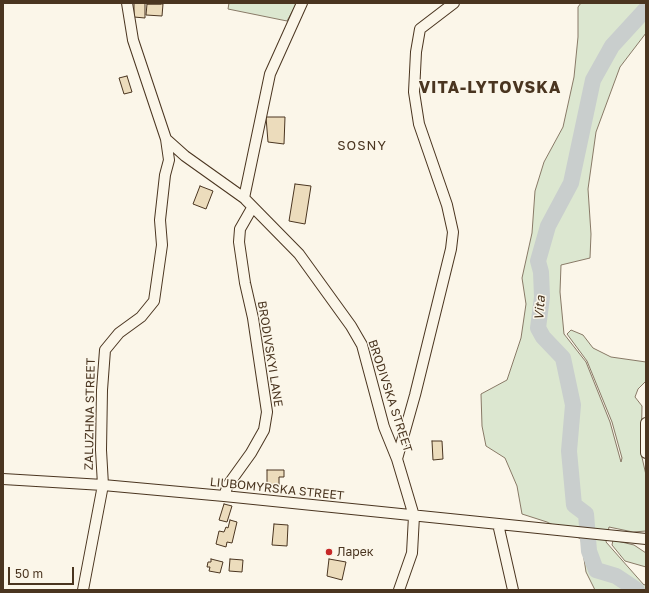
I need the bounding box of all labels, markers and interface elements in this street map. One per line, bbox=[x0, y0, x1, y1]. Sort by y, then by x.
district label: VITA-LYTOVSKA bbox=[419, 78, 561, 98]
district label: SOSNY bbox=[337, 138, 387, 154]
water label: Vita bbox=[531, 295, 549, 321]
street label: BRODIVSKYI LANE bbox=[254, 300, 286, 408]
street label: BRODIVSKA STREET bbox=[365, 338, 415, 454]
street label: ZALUZHNA STREET bbox=[82, 358, 98, 470]
street label: LIUBOMYRSKA STREET bbox=[209, 475, 345, 503]
place label: Ларек bbox=[337, 545, 374, 559]
marker: Ларек bbox=[324, 547, 334, 557]
scale bar bbox=[10, 559, 76, 585]
text: 50 m bbox=[15, 566, 43, 581]

